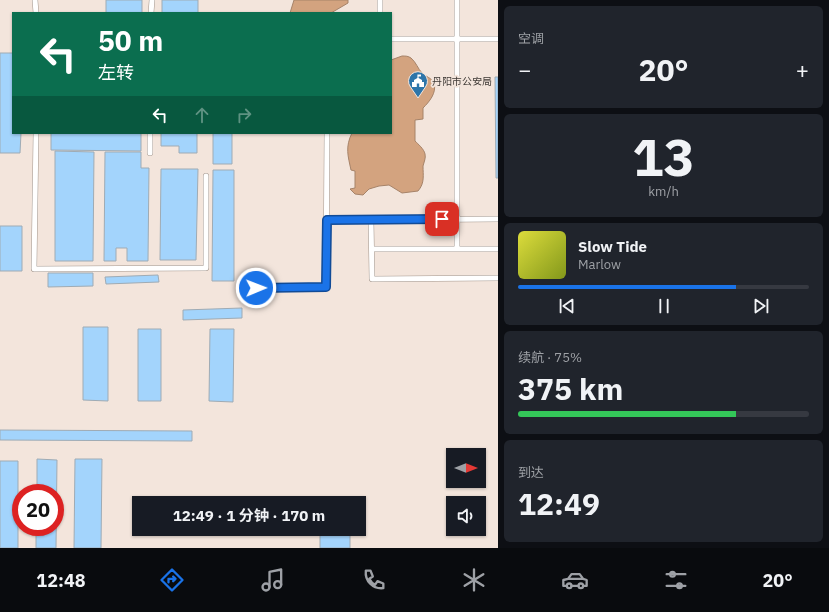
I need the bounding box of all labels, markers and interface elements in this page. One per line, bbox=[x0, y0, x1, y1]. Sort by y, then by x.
text: 50 m bbox=[98, 22, 163, 59]
icon: left bbox=[32, 28, 84, 80]
text: 空调 bbox=[518, 30, 544, 47]
text: 20° bbox=[638, 50, 689, 89]
text: − bbox=[518, 55, 531, 84]
text: + bbox=[796, 55, 809, 84]
text: 左转 bbox=[98, 61, 134, 84]
public building icon: 丹阳市公安局 bbox=[407, 70, 429, 98]
place label: 丹阳市公安局 bbox=[432, 75, 492, 88]
icon: left bbox=[149, 104, 171, 126]
icon: ahead bbox=[191, 104, 213, 126]
icon: right bbox=[233, 104, 255, 126]
text: 13 bbox=[632, 123, 695, 190]
text: km/h bbox=[648, 183, 679, 200]
pin bbox=[425, 202, 459, 236]
icon: arrive bbox=[431, 208, 453, 230]
text: Slow Tide bbox=[578, 237, 647, 256]
text: Marlow bbox=[578, 256, 621, 273]
position arrow bbox=[235, 267, 277, 309]
icon: previous bbox=[556, 295, 578, 317]
icon: pause bbox=[653, 295, 675, 317]
icon: next bbox=[750, 295, 772, 317]
text: 续航 · 75% bbox=[518, 349, 582, 366]
text: 375 km bbox=[518, 369, 623, 408]
north arrow bbox=[446, 448, 486, 488]
map controls bbox=[446, 448, 486, 536]
text: 到达 bbox=[518, 464, 544, 481]
speed limit sign: 20 bbox=[12, 484, 64, 536]
text: 12:49 bbox=[518, 484, 600, 523]
button: sound bbox=[446, 496, 486, 536]
text: 12:49 · 1 分钟 · 170 m bbox=[173, 506, 325, 525]
icon: directions bbox=[158, 566, 186, 594]
icon: music bbox=[259, 566, 287, 594]
icon: phone bbox=[360, 566, 388, 594]
icon: climate bbox=[460, 566, 488, 594]
icon: car bbox=[561, 566, 589, 594]
icon: filters bbox=[662, 566, 690, 594]
text: 12:48 bbox=[36, 569, 86, 592]
text: 20° bbox=[763, 569, 793, 592]

